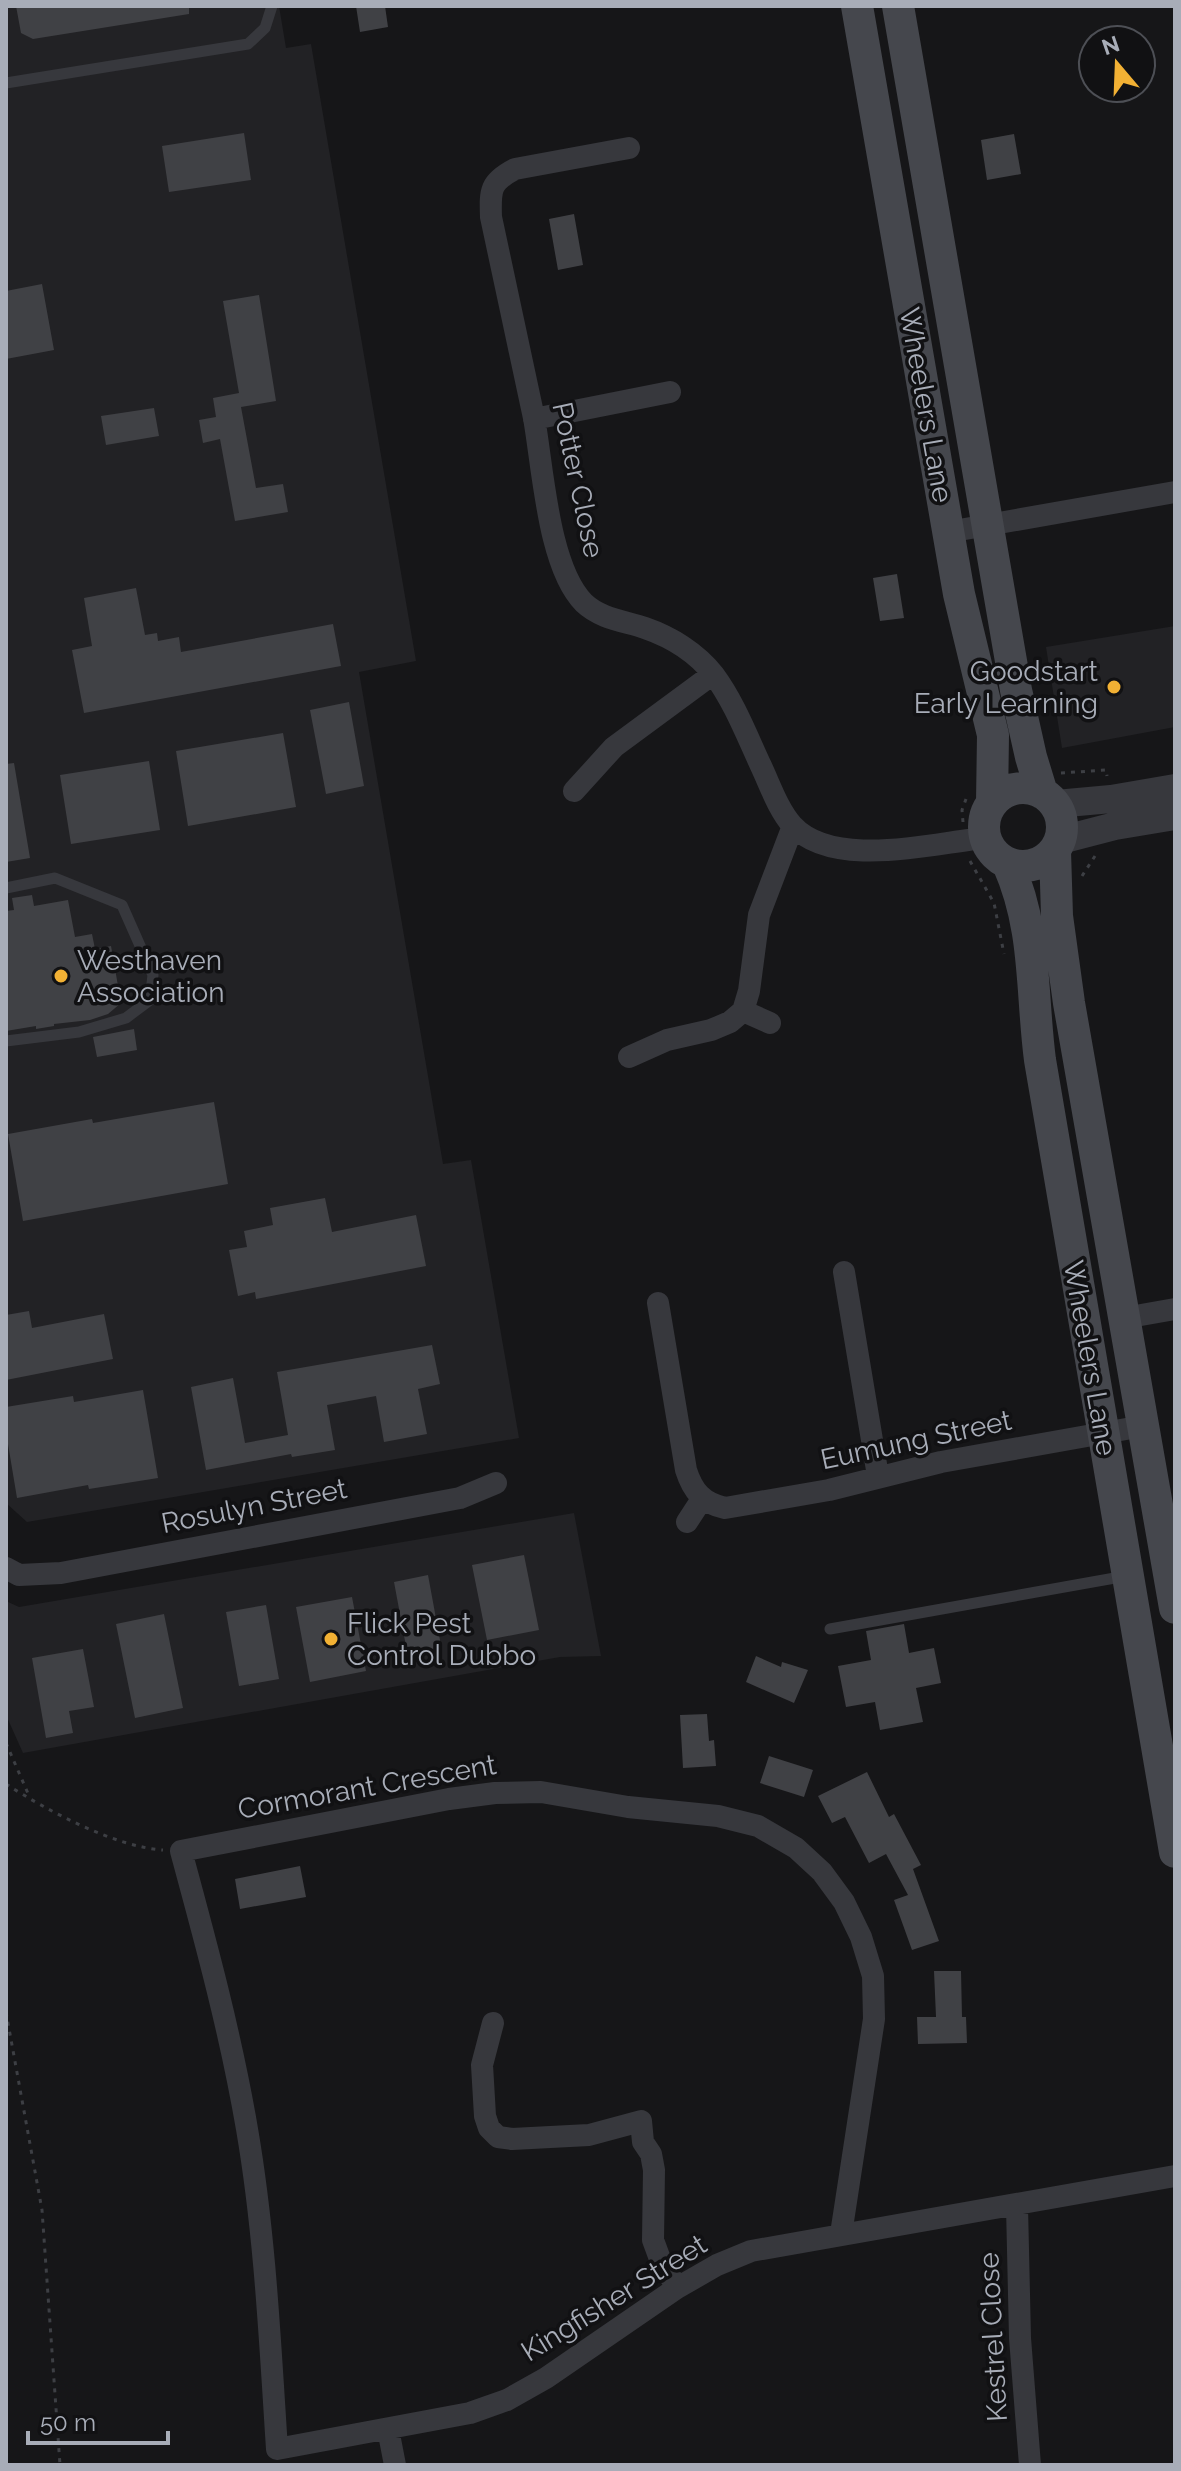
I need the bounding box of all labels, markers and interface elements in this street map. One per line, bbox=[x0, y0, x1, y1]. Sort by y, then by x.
north arrow bbox=[1077, 24, 1157, 104]
text: N bbox=[1098, 30, 1123, 60]
street label: Wheelers Lane bbox=[893, 305, 959, 505]
street label: Potter Close bbox=[545, 399, 611, 561]
place label: Goodstart Early Learning bbox=[914, 655, 1099, 720]
marker: Goodstart Early Learning bbox=[1105, 678, 1123, 696]
place label: Westhaven Association bbox=[77, 944, 225, 1009]
marker: Westhaven Association bbox=[52, 967, 70, 985]
street label: Wheelers Lane bbox=[1057, 1258, 1123, 1458]
street label: Eumung Street bbox=[818, 1404, 1015, 1476]
street label: Rosulyn Street bbox=[159, 1472, 350, 1540]
place label: Flick Pest Control Dubbo bbox=[347, 1607, 536, 1672]
marker: Flick Pest Control Dubbo bbox=[322, 1630, 340, 1648]
street label: Cormorant Crescent bbox=[235, 1748, 499, 1826]
street label: Kingfisher Street bbox=[515, 2227, 713, 2368]
street label: Kestrel Close bbox=[972, 2251, 1014, 2423]
scale bar bbox=[28, 2395, 168, 2445]
text: 50 m bbox=[40, 2408, 96, 2437]

